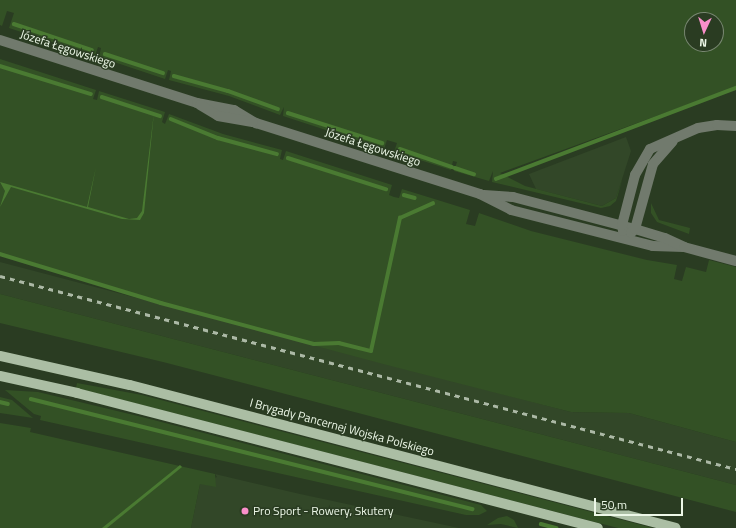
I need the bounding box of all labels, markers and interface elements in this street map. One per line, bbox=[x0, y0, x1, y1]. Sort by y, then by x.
north arrow bbox=[684, 12, 724, 52]
street label: Józefa Łęgowskiego bbox=[18, 27, 118, 71]
text: N bbox=[699, 35, 708, 51]
street label: Józefa Łęgowskiego bbox=[323, 125, 423, 169]
street label: I Brygady Pancernej Wojska Polskiego bbox=[248, 395, 436, 459]
scale bar bbox=[596, 490, 685, 516]
text: 50 m bbox=[601, 495, 627, 514]
place label: Pro Sport - Rowery, Skutery bbox=[253, 504, 394, 518]
marker: Pro Sport - Rowery, Skutery bbox=[240, 506, 250, 516]

